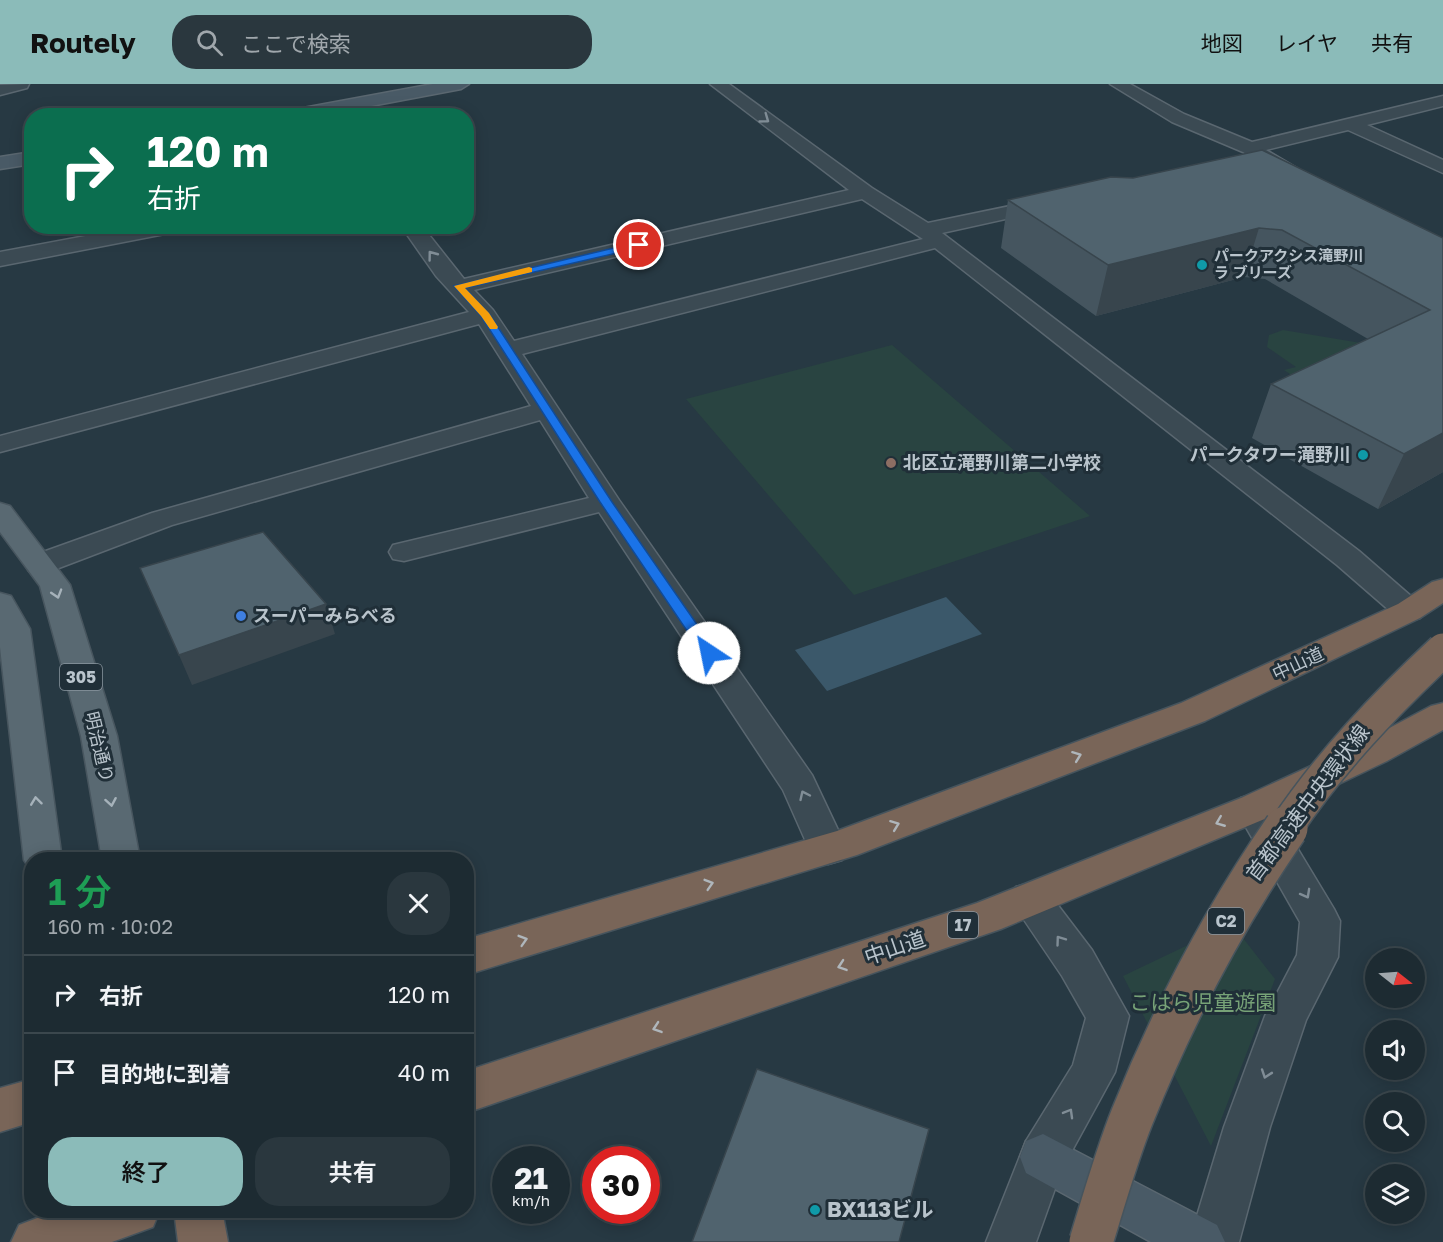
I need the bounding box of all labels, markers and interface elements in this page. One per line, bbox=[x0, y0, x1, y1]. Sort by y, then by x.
search box bbox=[172, 15, 592, 69]
text: Routely bbox=[30, 26, 136, 59]
icon: search bbox=[193, 26, 226, 59]
text: ここで検索 bbox=[241, 30, 351, 57]
text: 地図 bbox=[1201, 30, 1243, 56]
text: レイヤ bbox=[1276, 30, 1338, 56]
text: 共有 bbox=[1371, 30, 1413, 56]
one-way arrow bbox=[759, 112, 770, 123]
text: 120 m bbox=[147, 126, 269, 176]
icon: right bbox=[48, 132, 126, 210]
text: 右折 bbox=[147, 182, 201, 214]
pin bbox=[613, 219, 664, 270]
icon: arrive bbox=[622, 228, 655, 261]
place label: パークアクシス滝野川 ラ ブリーズ bbox=[1214, 246, 1363, 281]
one-way arrow bbox=[428, 250, 439, 261]
marker: パークアクシス滝野川 ラ ブリーズ bbox=[1195, 258, 1209, 272]
place label: パークタワー滝野川 bbox=[1190, 443, 1351, 465]
marker: パークタワー滝野川 bbox=[1356, 448, 1370, 462]
place label: 北区立滝野川第二小学校 bbox=[903, 451, 1101, 473]
marker: 北区立滝野川第二小学校 bbox=[884, 456, 898, 470]
one-way arrow bbox=[50, 588, 62, 599]
place label: スーパーみらべる bbox=[253, 604, 397, 626]
marker: スーパーみらべる bbox=[234, 609, 248, 623]
position arrow bbox=[677, 621, 741, 685]
street label: 中山道 bbox=[1268, 642, 1327, 684]
road number: 305 bbox=[60, 664, 102, 690]
street label: 明治通り bbox=[81, 709, 119, 784]
street label: 首都高速中央環状線 bbox=[1240, 719, 1374, 886]
one-way arrow bbox=[1071, 750, 1082, 763]
one-way arrow bbox=[799, 791, 811, 802]
one-way arrow bbox=[30, 797, 42, 806]
one-way arrow bbox=[104, 797, 117, 807]
one-way arrow bbox=[1215, 815, 1226, 827]
one-way arrow bbox=[889, 819, 900, 832]
text: 1 分 bbox=[48, 870, 111, 913]
button: close bbox=[387, 872, 450, 935]
one-way arrow bbox=[703, 879, 714, 891]
one-way arrow bbox=[1298, 888, 1310, 898]
road number: C2 bbox=[1208, 908, 1244, 934]
road number: 17 bbox=[948, 912, 978, 938]
text: 160 m · 10:02 bbox=[48, 914, 173, 938]
street label: 中山道 bbox=[861, 925, 929, 970]
one-way arrow bbox=[517, 935, 527, 947]
one-way arrow bbox=[1056, 935, 1067, 946]
north arrow bbox=[1365, 948, 1425, 1008]
map controls bbox=[1365, 948, 1425, 1224]
one-way arrow bbox=[837, 959, 848, 971]
icon: right bbox=[48, 978, 81, 1011]
text: 120 m bbox=[388, 981, 450, 1008]
text: 右折 bbox=[99, 982, 143, 1009]
park label: こはら児童遊園 bbox=[1130, 989, 1277, 1015]
button: sound bbox=[1365, 1020, 1425, 1080]
one-way arrow bbox=[652, 1021, 663, 1034]
icon: arrive bbox=[48, 1056, 81, 1089]
text: 40 m bbox=[398, 1059, 450, 1086]
text: 目的地に到着 bbox=[99, 1060, 231, 1087]
one-way arrow bbox=[1261, 1068, 1273, 1079]
button: search bbox=[1365, 1092, 1425, 1152]
one-way arrow bbox=[1062, 1108, 1073, 1119]
button: 終了 bbox=[48, 1137, 243, 1206]
button: 共有 bbox=[255, 1137, 450, 1206]
speed limit sign: 30 bbox=[582, 1146, 660, 1224]
text: 21 bbox=[514, 1160, 548, 1196]
button: layers bbox=[1365, 1164, 1425, 1224]
text: km/h bbox=[512, 1191, 550, 1209]
place label: BX113ビル bbox=[827, 1196, 933, 1222]
marker: BX113ビル bbox=[808, 1203, 822, 1217]

